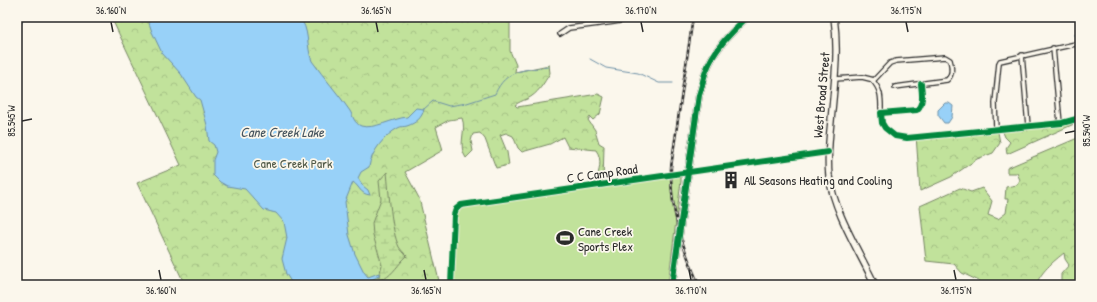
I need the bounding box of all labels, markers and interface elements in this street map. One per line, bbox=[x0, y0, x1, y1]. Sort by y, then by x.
text: 36.160°N bbox=[96, 4, 126, 17]
text: 36.165°N bbox=[361, 4, 391, 17]
text: 36.170°N bbox=[625, 4, 657, 17]
text: 36.175°N bbox=[890, 4, 922, 17]
street label: West Broad Street bbox=[808, 51, 834, 139]
text: 85.545°W bbox=[5, 104, 18, 137]
text: 85.540°W bbox=[1080, 114, 1093, 147]
water label: Cane Creek Lake bbox=[240, 122, 325, 141]
park label: Cane Creek Park bbox=[254, 154, 333, 172]
street label: C C Camp Road bbox=[566, 159, 638, 187]
building icon: All Seasons Heating and Cooling bbox=[721, 170, 741, 190]
place label: All Seasons Heating and Cooling bbox=[744, 171, 893, 189]
place label: Cane Creek Sports Plex bbox=[578, 222, 633, 255]
sports icon: Cane Creek Sports Plex bbox=[555, 228, 575, 248]
text: 36.160°N bbox=[146, 284, 176, 297]
text: 36.165°N bbox=[411, 284, 441, 297]
text: 36.170°N bbox=[675, 284, 707, 297]
text: 36.175°N bbox=[940, 284, 972, 297]

